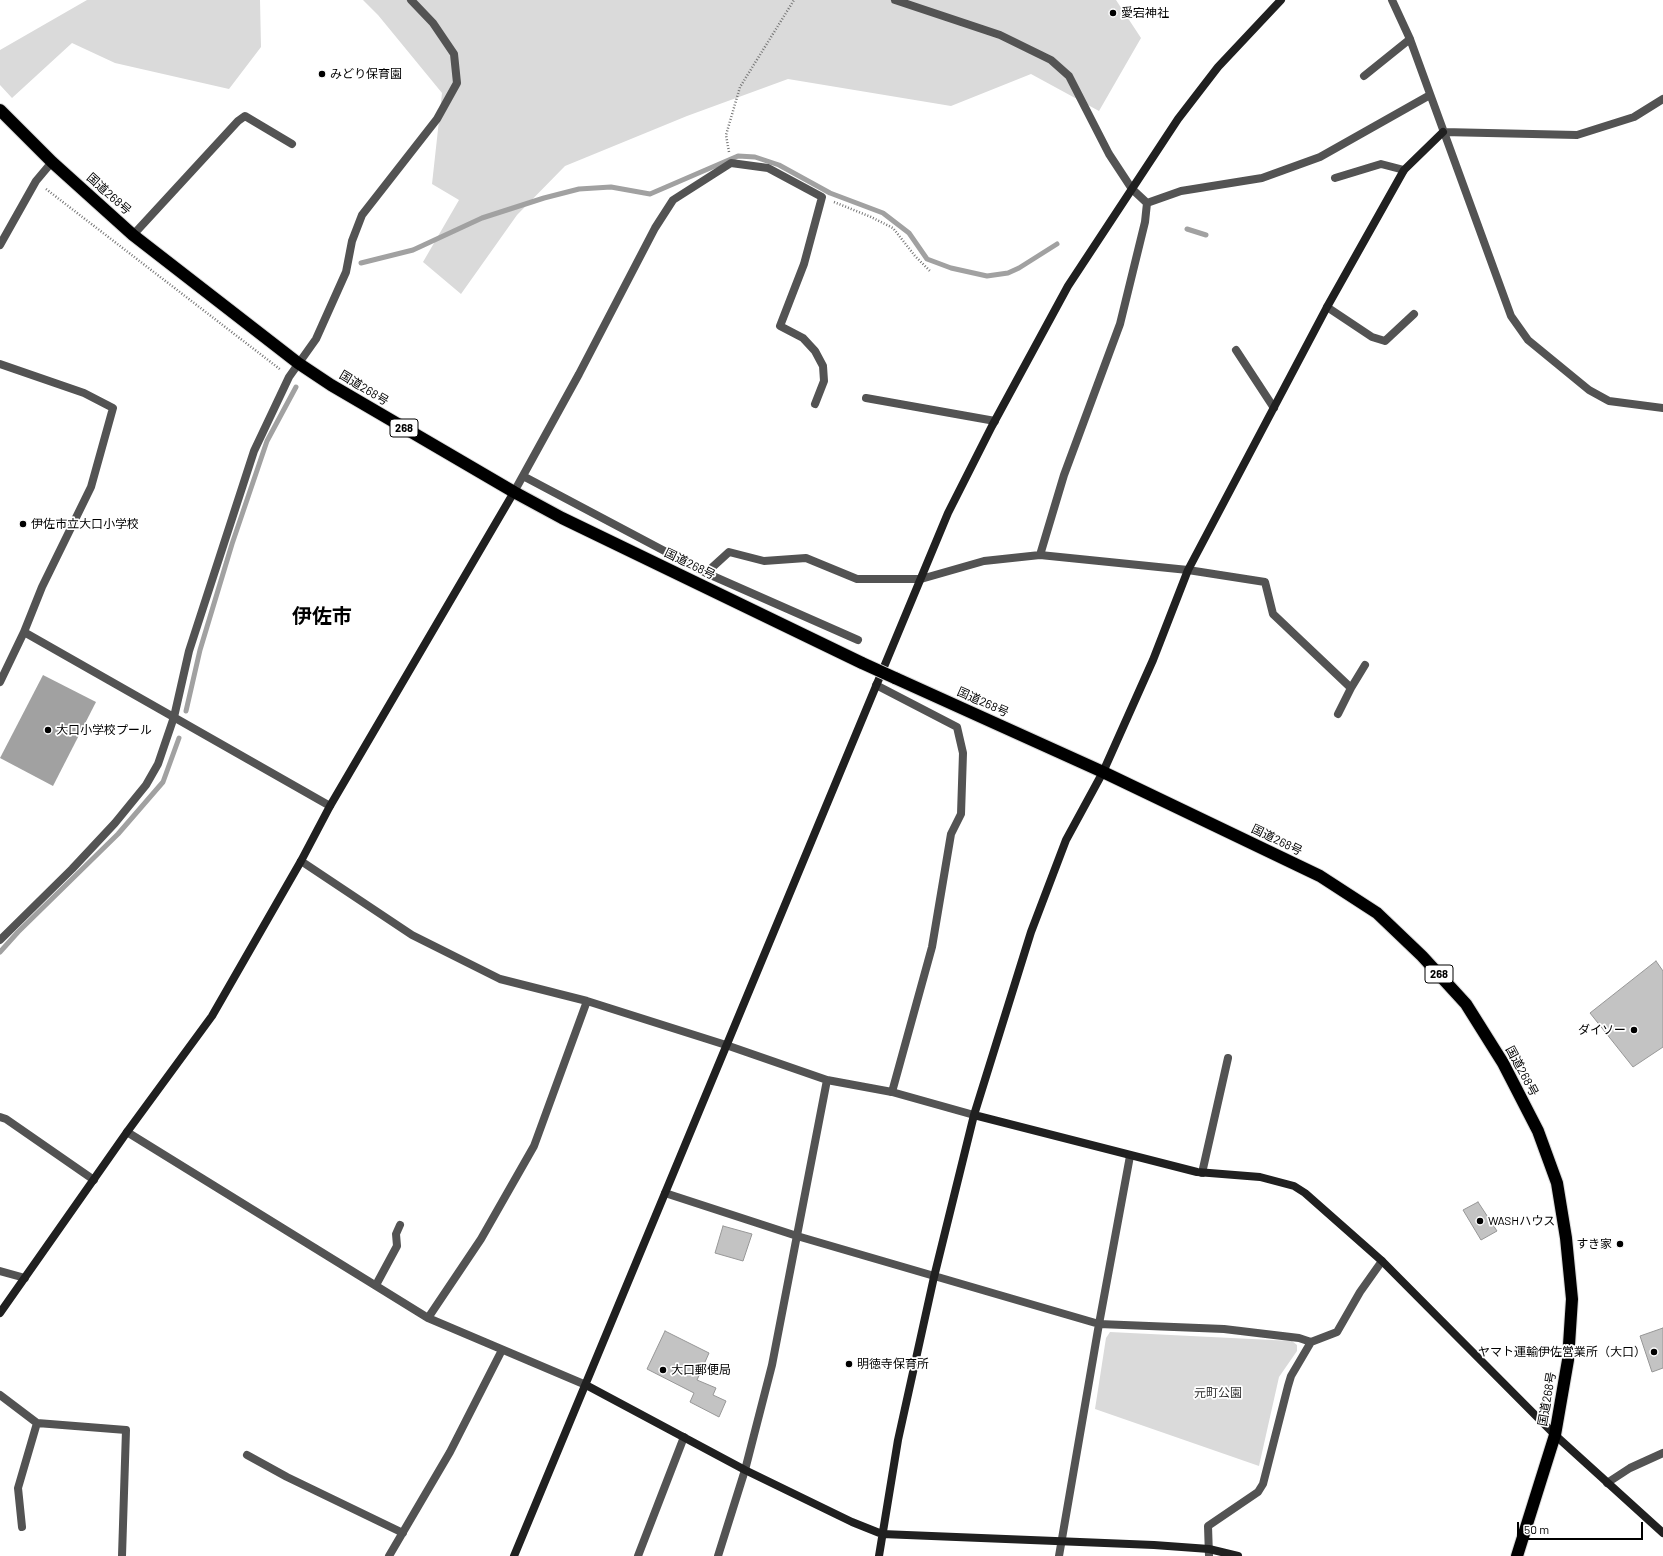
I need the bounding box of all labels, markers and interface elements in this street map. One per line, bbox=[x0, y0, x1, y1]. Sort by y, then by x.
place label: 愛宕神社 bbox=[1121, 6, 1169, 20]
marker: 愛宕神社 bbox=[1108, 8, 1118, 18]
place label: みどり保育園 bbox=[330, 67, 402, 81]
marker: みどり保育園 bbox=[317, 69, 327, 79]
street label: 国道268号 bbox=[84, 170, 134, 218]
street label: 国道268号 bbox=[337, 368, 391, 408]
road number: 268 bbox=[390, 419, 418, 437]
place label: 伊佐市立大口小学校 bbox=[31, 517, 139, 531]
marker: 伊佐市立大口小学校 bbox=[18, 519, 28, 529]
street label: 国道268号 bbox=[662, 546, 718, 582]
district label: 伊佐市 bbox=[292, 604, 352, 628]
street label: 国道268号 bbox=[955, 684, 1011, 720]
place label: 大口小学校プール bbox=[56, 723, 152, 737]
marker: 大口小学校プール bbox=[43, 725, 53, 735]
street label: 国道268号 bbox=[1249, 822, 1305, 858]
road number: 268 bbox=[1425, 965, 1453, 983]
place label: ダイソー bbox=[1578, 1023, 1626, 1037]
marker: ダイソー bbox=[1629, 1025, 1639, 1035]
street label: 国道268号 bbox=[1503, 1043, 1541, 1099]
place label: WASHハウス bbox=[1488, 1214, 1555, 1228]
marker: WASHハウス bbox=[1475, 1216, 1485, 1226]
place label: すき家 bbox=[1576, 1237, 1612, 1251]
marker: すき家 bbox=[1615, 1239, 1625, 1249]
place label: ヤマト運輸伊佐営業所（大口） bbox=[1478, 1345, 1646, 1359]
marker: ヤマト運輸伊佐営業所（大口） bbox=[1649, 1347, 1659, 1357]
place label: 明徳寺保育所 bbox=[857, 1357, 929, 1371]
marker: 明徳寺保育所 bbox=[844, 1359, 854, 1369]
place label: 大口郵便局 bbox=[671, 1363, 731, 1377]
marker: 大口郵便局 bbox=[658, 1365, 668, 1375]
street label: 国道268号 bbox=[1535, 1371, 1559, 1427]
park label: 元町公園 bbox=[1194, 1386, 1242, 1400]
scale bar bbox=[1519, 1514, 1645, 1540]
text: 50 m bbox=[1524, 1522, 1549, 1536]

